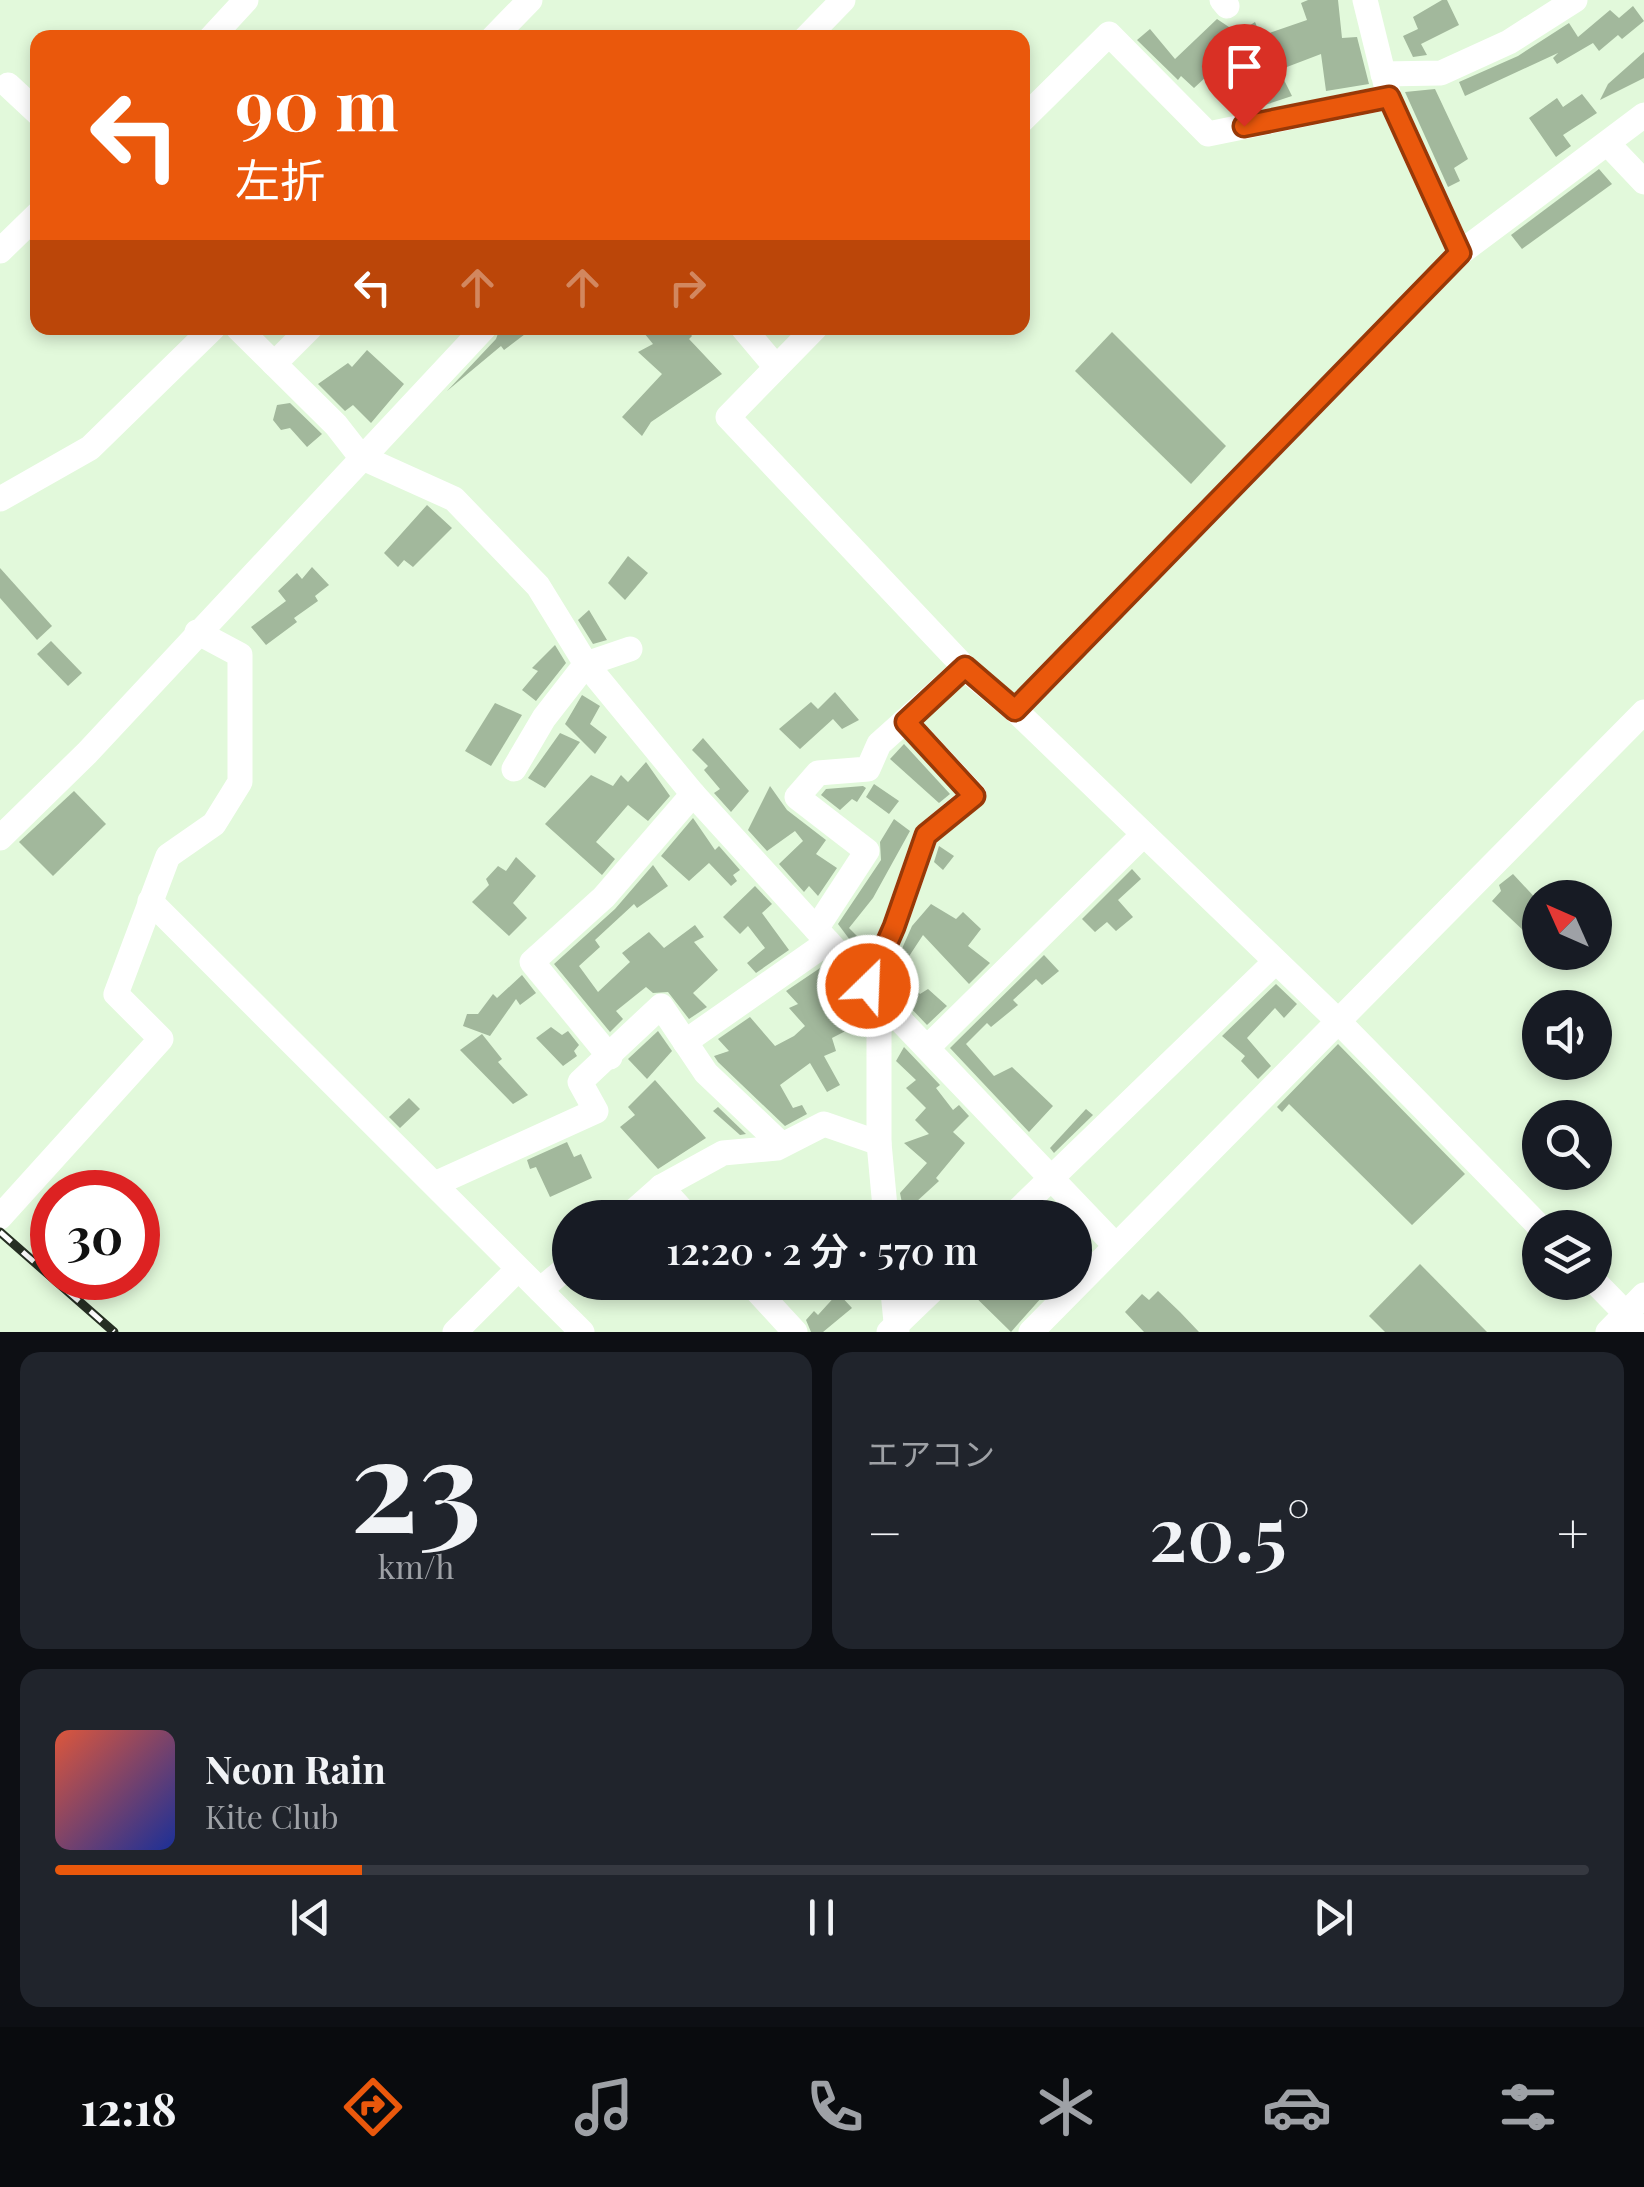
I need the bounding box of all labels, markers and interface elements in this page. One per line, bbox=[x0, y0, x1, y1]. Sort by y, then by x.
pin bbox=[1202, 24, 1287, 127]
icon: arrive bbox=[1217, 39, 1272, 94]
text: 90 m bbox=[235, 55, 399, 149]
icon: left bbox=[70, 70, 200, 200]
text: 左折 bbox=[235, 148, 325, 208]
icon: left bbox=[345, 260, 400, 315]
icon: ahead bbox=[450, 260, 505, 315]
icon: ahead bbox=[555, 260, 610, 315]
icon: right bbox=[660, 260, 715, 315]
north arrow bbox=[1522, 880, 1612, 970]
map controls bbox=[1522, 880, 1612, 1300]
position arrow bbox=[816, 934, 920, 1038]
button: sound bbox=[1522, 990, 1612, 1080]
button: search bbox=[1522, 1100, 1612, 1190]
speed limit sign: 30 bbox=[30, 1170, 160, 1300]
button: layers bbox=[1522, 1210, 1612, 1300]
text: 12:20 · 2 分 · 570 m bbox=[666, 1224, 978, 1275]
text: 23 bbox=[350, 1392, 482, 1566]
text: エアコン bbox=[867, 1431, 995, 1474]
text: 20.5° bbox=[1149, 1481, 1310, 1581]
text: − bbox=[867, 1494, 903, 1568]
text: + bbox=[1557, 1494, 1589, 1568]
text: km/h bbox=[378, 1544, 454, 1587]
text: Neon Rain bbox=[205, 1743, 386, 1794]
text: Kite Club bbox=[205, 1794, 339, 1837]
icon: previous bbox=[283, 1890, 338, 1945]
icon: pause bbox=[794, 1890, 849, 1945]
icon: next bbox=[1306, 1890, 1361, 1945]
icon: directions bbox=[338, 2072, 408, 2142]
icon: music bbox=[569, 2072, 639, 2142]
icon: phone bbox=[800, 2072, 870, 2142]
icon: climate bbox=[1031, 2072, 1101, 2142]
icon: car bbox=[1262, 2072, 1332, 2142]
icon: filters bbox=[1493, 2072, 1563, 2142]
text: 12:18 bbox=[81, 2077, 177, 2137]

